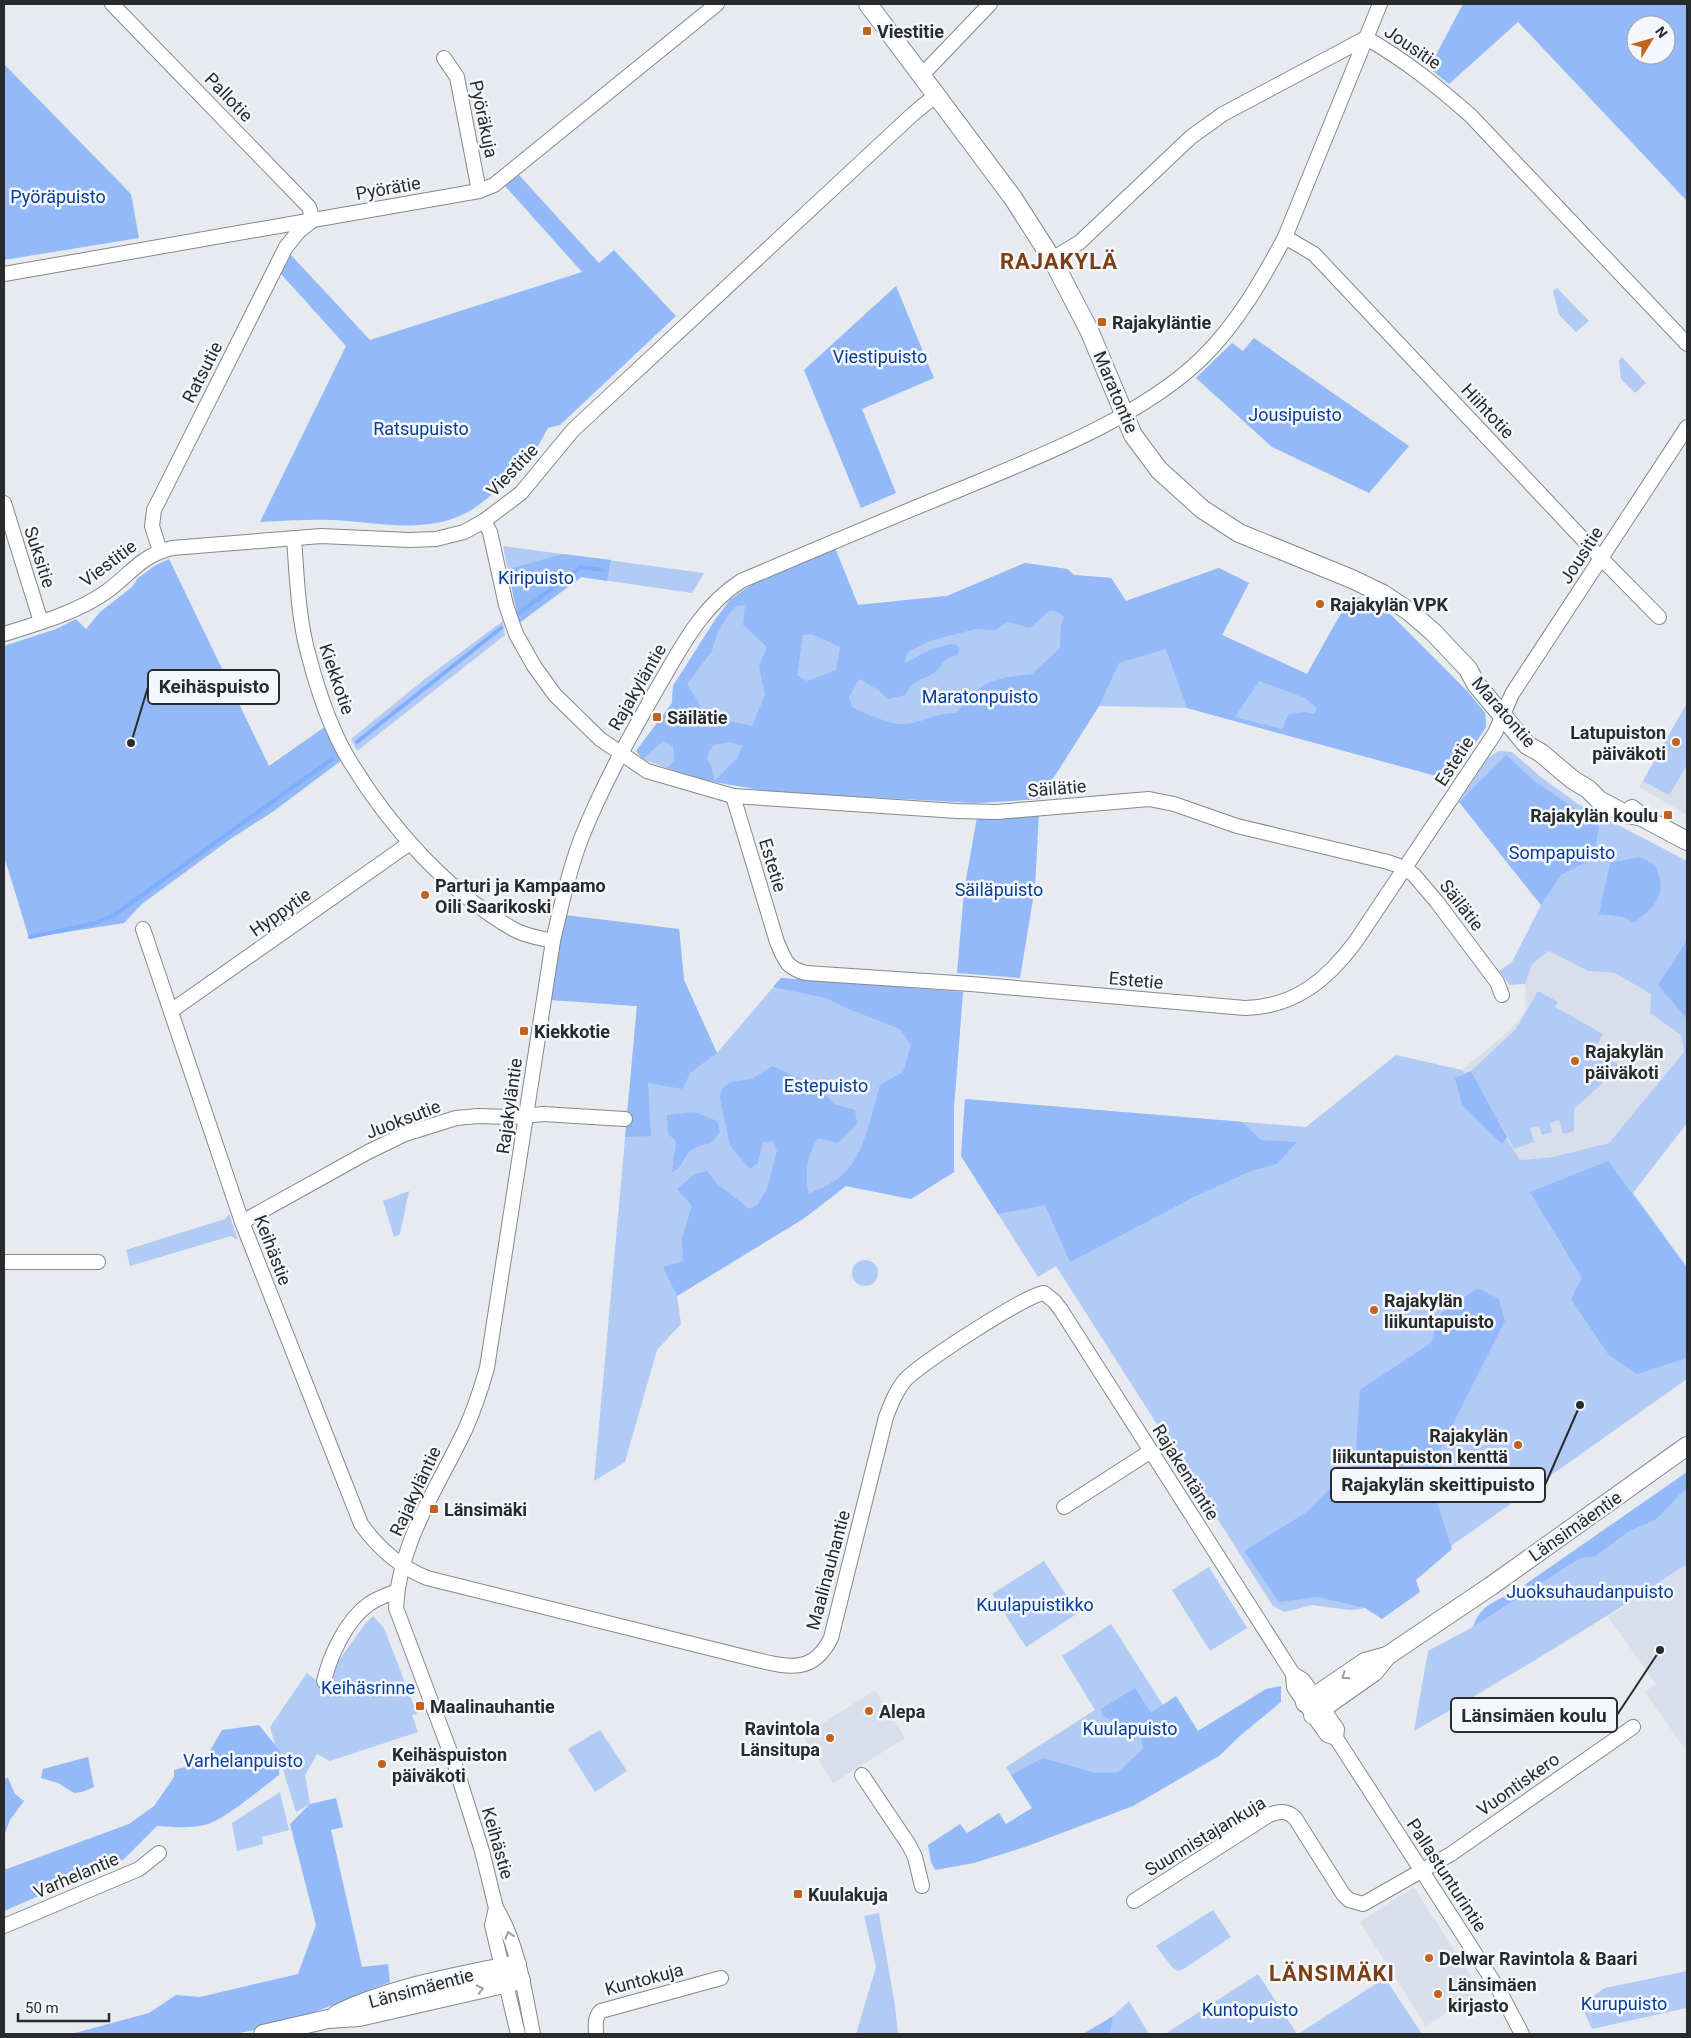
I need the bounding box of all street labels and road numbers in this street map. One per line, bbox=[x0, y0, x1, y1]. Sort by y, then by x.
street label: Jousitie bbox=[1381, 21, 1445, 73]
street label: Pallotie bbox=[201, 68, 257, 126]
street label: Pyöräkuja bbox=[466, 78, 502, 160]
street label: Pyörätie bbox=[354, 172, 422, 204]
street label: Ratsutie bbox=[178, 338, 226, 406]
street label: Maratontie bbox=[1089, 348, 1143, 436]
street label: Hiihtotie bbox=[1457, 379, 1519, 443]
street label: Viestitie bbox=[482, 439, 542, 501]
street label: Jousitie bbox=[1555, 523, 1607, 587]
street label: Suksitie bbox=[20, 524, 60, 590]
street label: Viestitie bbox=[76, 535, 140, 591]
street label: Rajakyläntie bbox=[604, 640, 670, 734]
street label: Kiekkotie bbox=[315, 641, 359, 717]
street label: Maratontie bbox=[1468, 672, 1540, 752]
street label: Estetie bbox=[1430, 732, 1478, 790]
street label: Säilätie bbox=[1027, 775, 1087, 801]
street label: Estetie bbox=[755, 836, 791, 894]
street label: Säilätie bbox=[1436, 875, 1488, 935]
street label: Hyppytie bbox=[245, 883, 315, 941]
street label: Estetie bbox=[1108, 967, 1164, 993]
street label: Rajakyläntie bbox=[492, 1057, 526, 1155]
street label: Juoksutie bbox=[363, 1095, 443, 1143]
street label: Keihästie bbox=[250, 1212, 296, 1288]
street label: Rajakentäntie bbox=[1148, 1420, 1224, 1524]
street label: Rajakyläntie bbox=[385, 1443, 445, 1539]
street label: Länsimäentie bbox=[1525, 1486, 1625, 1566]
street label: Maalinauhantie bbox=[802, 1508, 854, 1632]
street label: Vuontiskero bbox=[1473, 1748, 1563, 1820]
street label: Suunnistajankuja bbox=[1141, 1792, 1269, 1880]
street label: Keihästie bbox=[478, 1805, 518, 1881]
street label: Pallastunturintie bbox=[1403, 1814, 1491, 1936]
street label: Varhelantie bbox=[30, 1848, 122, 1902]
street label: Kuntokuja bbox=[603, 1958, 685, 2000]
street label: Länsimäentie bbox=[366, 1964, 476, 2012]

